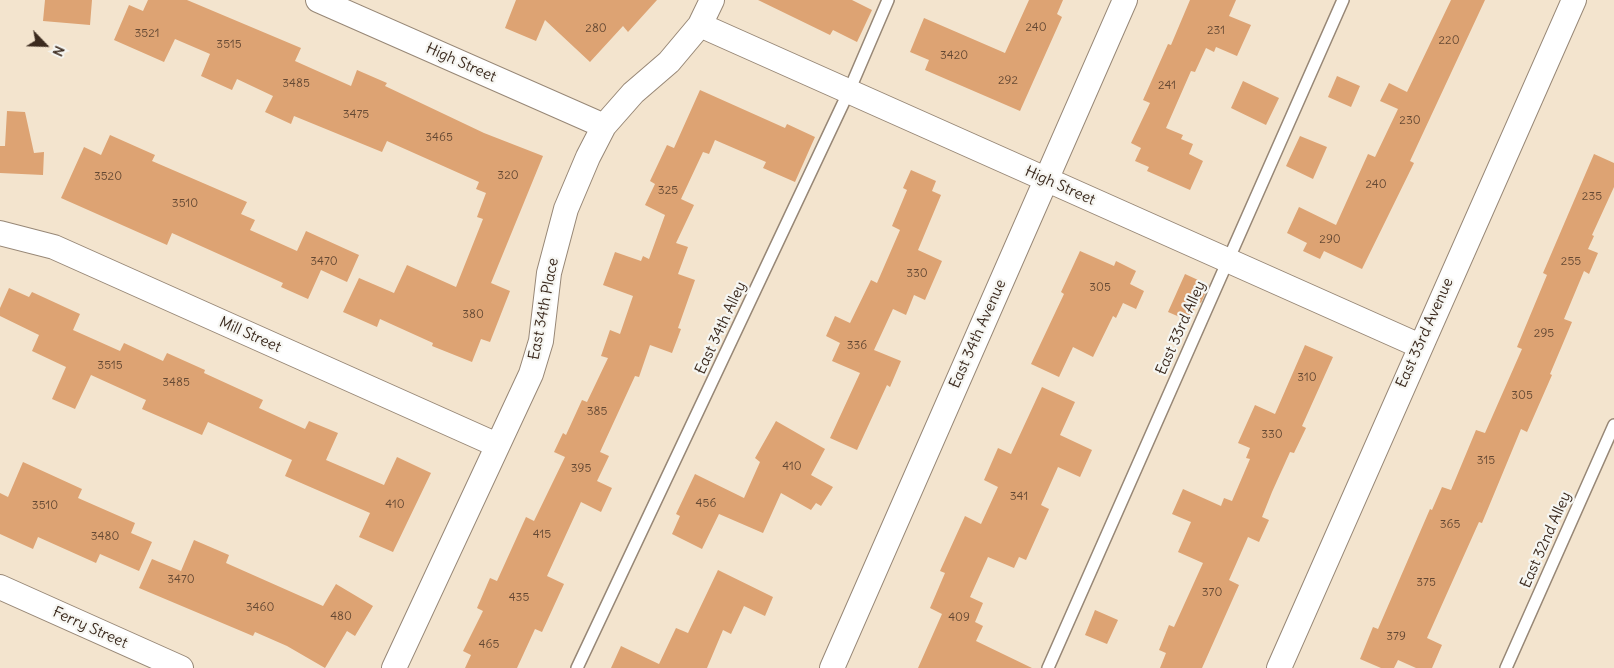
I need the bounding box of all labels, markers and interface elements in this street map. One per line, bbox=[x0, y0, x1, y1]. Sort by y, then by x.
north arrow bbox=[20, 20, 70, 70]
house number: 240 bbox=[1025, 21, 1047, 35]
house number: 280 bbox=[585, 22, 607, 36]
house number: 231 bbox=[1207, 24, 1225, 38]
house number: 3521 bbox=[134, 27, 160, 41]
house number: 220 bbox=[1438, 34, 1460, 48]
house number: 3515 bbox=[216, 38, 242, 52]
street label: High Street bbox=[423, 40, 499, 86]
text: N bbox=[49, 43, 69, 59]
house number: 3420 bbox=[940, 49, 968, 63]
house number: 292 bbox=[998, 74, 1018, 88]
house number: 3485 bbox=[282, 77, 310, 91]
house number: 241 bbox=[1158, 79, 1176, 93]
house number: 3475 bbox=[343, 108, 369, 122]
house number: 230 bbox=[1399, 114, 1421, 128]
house number: 3465 bbox=[425, 131, 453, 145]
street label: High Street bbox=[1022, 163, 1098, 209]
house number: 320 bbox=[497, 169, 519, 183]
house number: 3520 bbox=[94, 170, 122, 184]
house number: 240 bbox=[1365, 178, 1387, 192]
house number: 325 bbox=[658, 184, 678, 198]
house number: 235 bbox=[1582, 190, 1602, 204]
house number: 3510 bbox=[172, 197, 198, 211]
house number: 290 bbox=[1319, 233, 1341, 247]
house number: 3470 bbox=[310, 255, 338, 269]
house number: 255 bbox=[1561, 255, 1581, 269]
street label: East 34th Place bbox=[525, 257, 563, 361]
house number: 330 bbox=[906, 267, 928, 281]
street label: East 33rd Avenue bbox=[1393, 275, 1457, 391]
street label: East 34th Avenue bbox=[946, 277, 1010, 391]
street label: East 33rd Alley bbox=[1152, 278, 1210, 378]
street label: East 34th Alley bbox=[692, 279, 750, 377]
house number: 305 bbox=[1089, 281, 1111, 295]
house number: 380 bbox=[462, 308, 484, 322]
street label: Mill Street bbox=[216, 313, 284, 357]
house number: 295 bbox=[1534, 327, 1554, 341]
house number: 336 bbox=[847, 339, 867, 353]
house number: 3515 bbox=[97, 359, 123, 373]
house number: 310 bbox=[1297, 371, 1317, 385]
house number: 3485 bbox=[162, 376, 190, 390]
house number: 305 bbox=[1511, 389, 1533, 403]
house number: 385 bbox=[587, 405, 607, 419]
house number: 330 bbox=[1261, 428, 1283, 442]
house number: 315 bbox=[1477, 454, 1495, 468]
house number: 410 bbox=[782, 460, 802, 474]
house number: 395 bbox=[571, 462, 591, 476]
street label: East 32nd Alley bbox=[1517, 489, 1575, 591]
house number: 341 bbox=[1010, 490, 1028, 504]
house number: 456 bbox=[696, 497, 716, 511]
house number: 410 bbox=[385, 498, 405, 512]
house number: 3510 bbox=[32, 499, 58, 513]
house number: 365 bbox=[1440, 518, 1460, 532]
house number: 415 bbox=[533, 528, 551, 542]
house number: 3480 bbox=[91, 530, 119, 544]
house number: 3470 bbox=[167, 573, 195, 587]
house number: 375 bbox=[1416, 576, 1436, 590]
house number: 370 bbox=[1202, 586, 1222, 600]
house number: 435 bbox=[509, 591, 529, 605]
house number: 3460 bbox=[246, 601, 274, 615]
street label: Ferry Street bbox=[50, 603, 130, 653]
house number: 480 bbox=[330, 610, 352, 624]
house number: 409 bbox=[948, 611, 970, 625]
house number: 379 bbox=[1386, 630, 1406, 644]
house number: 465 bbox=[479, 638, 499, 652]

